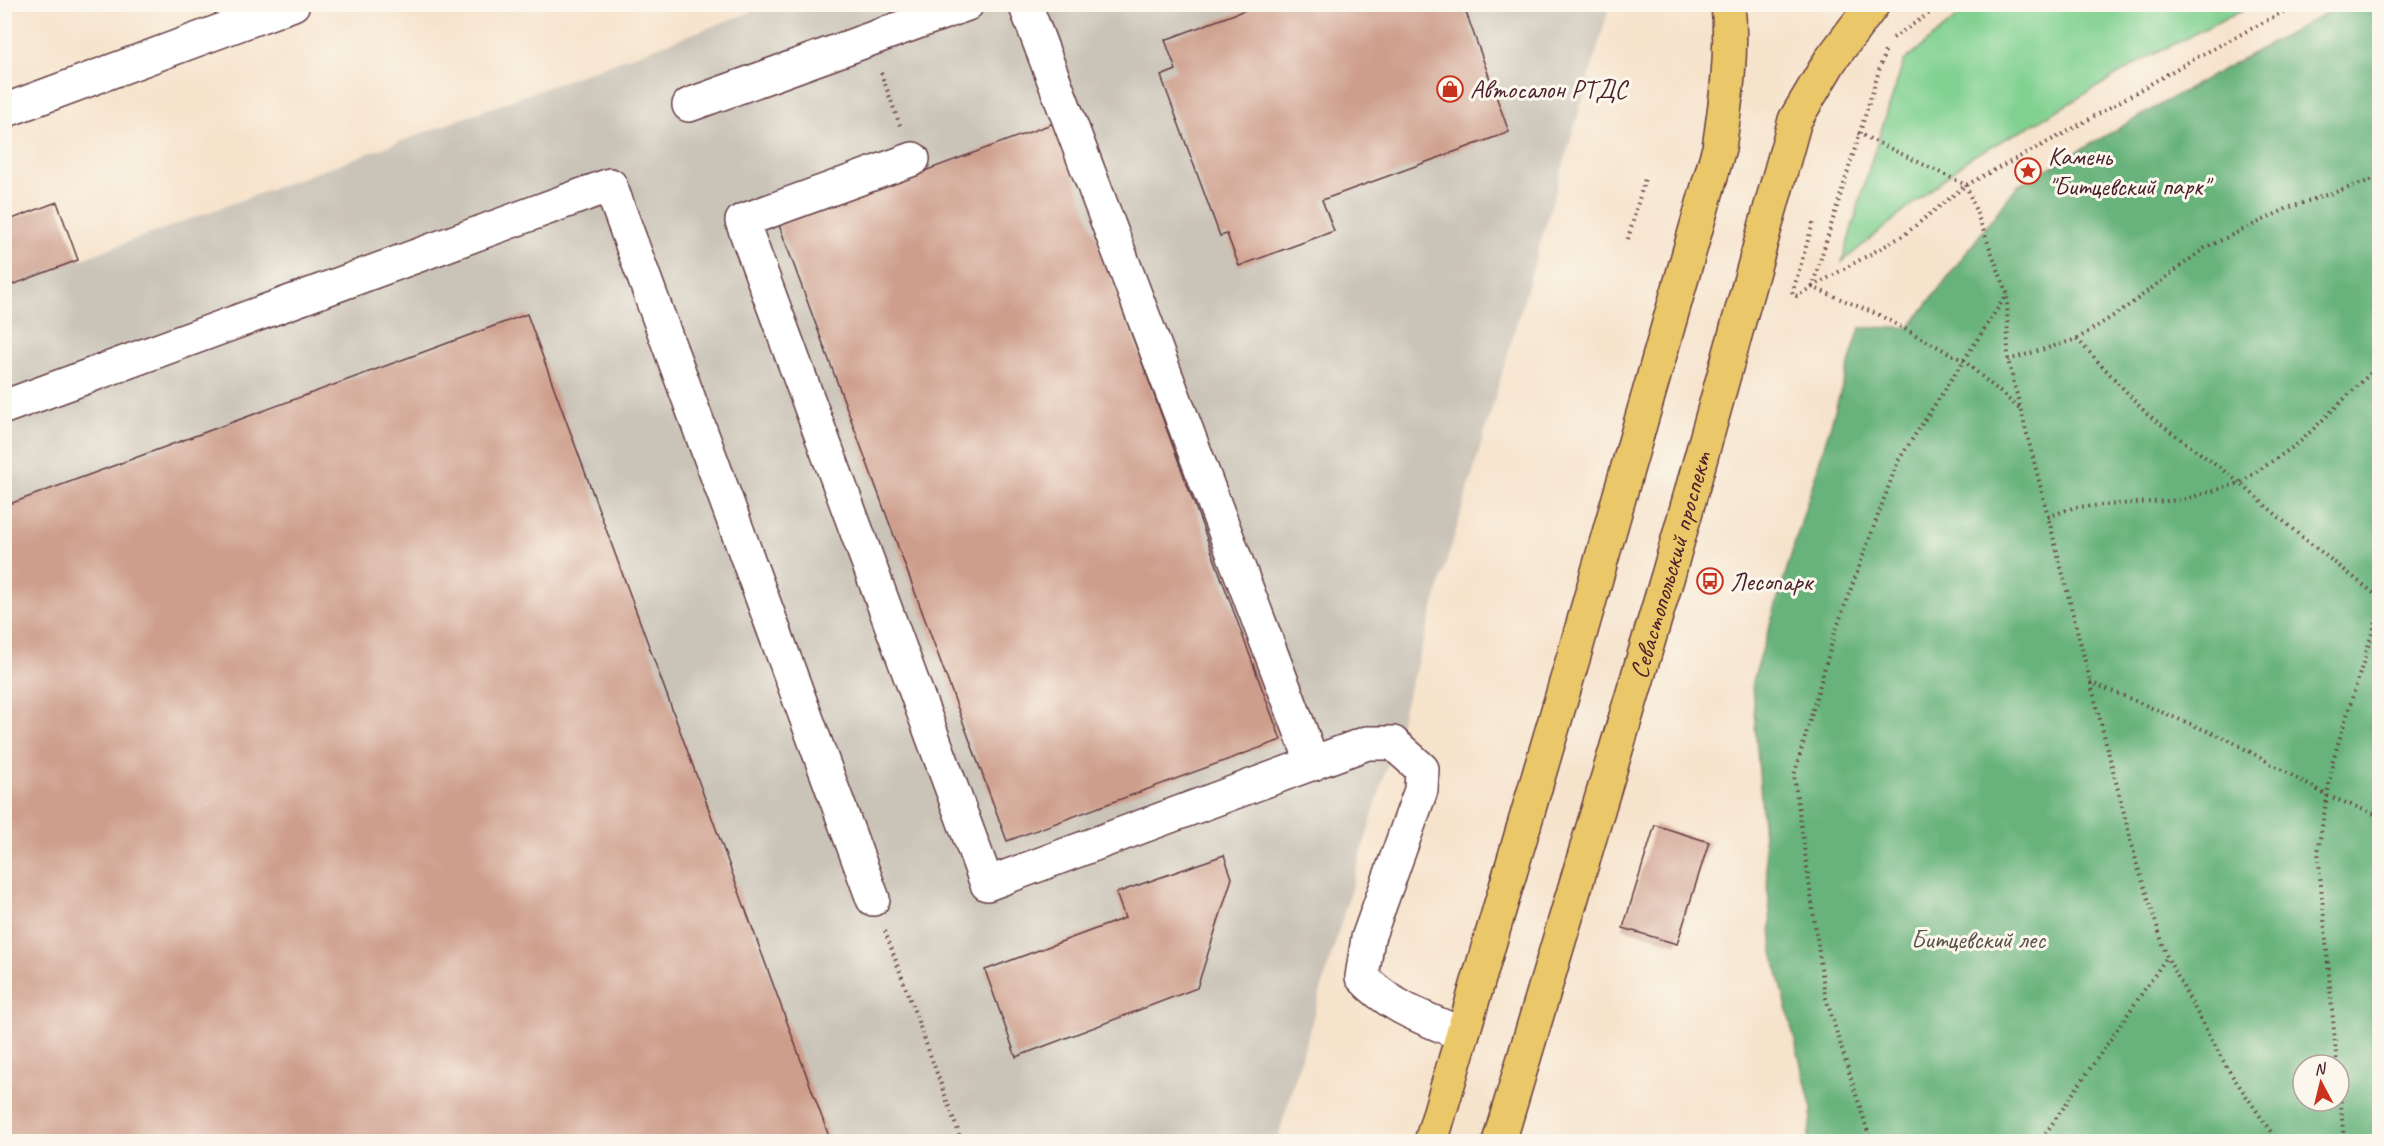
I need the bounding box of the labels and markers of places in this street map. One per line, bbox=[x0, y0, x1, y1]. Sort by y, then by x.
place label: Автосалон РТДС bbox=[1470, 73, 1630, 106]
shop icon: Автосалон РТДС bbox=[1435, 74, 1465, 104]
place label: Камень "Битцевский парк" bbox=[2048, 140, 2213, 203]
place icon: Камень "Битцевский парк" bbox=[2013, 156, 2043, 186]
place label: Лесопарк bbox=[1730, 565, 1815, 598]
bus stop icon: Лесопарк bbox=[1695, 566, 1725, 596]

